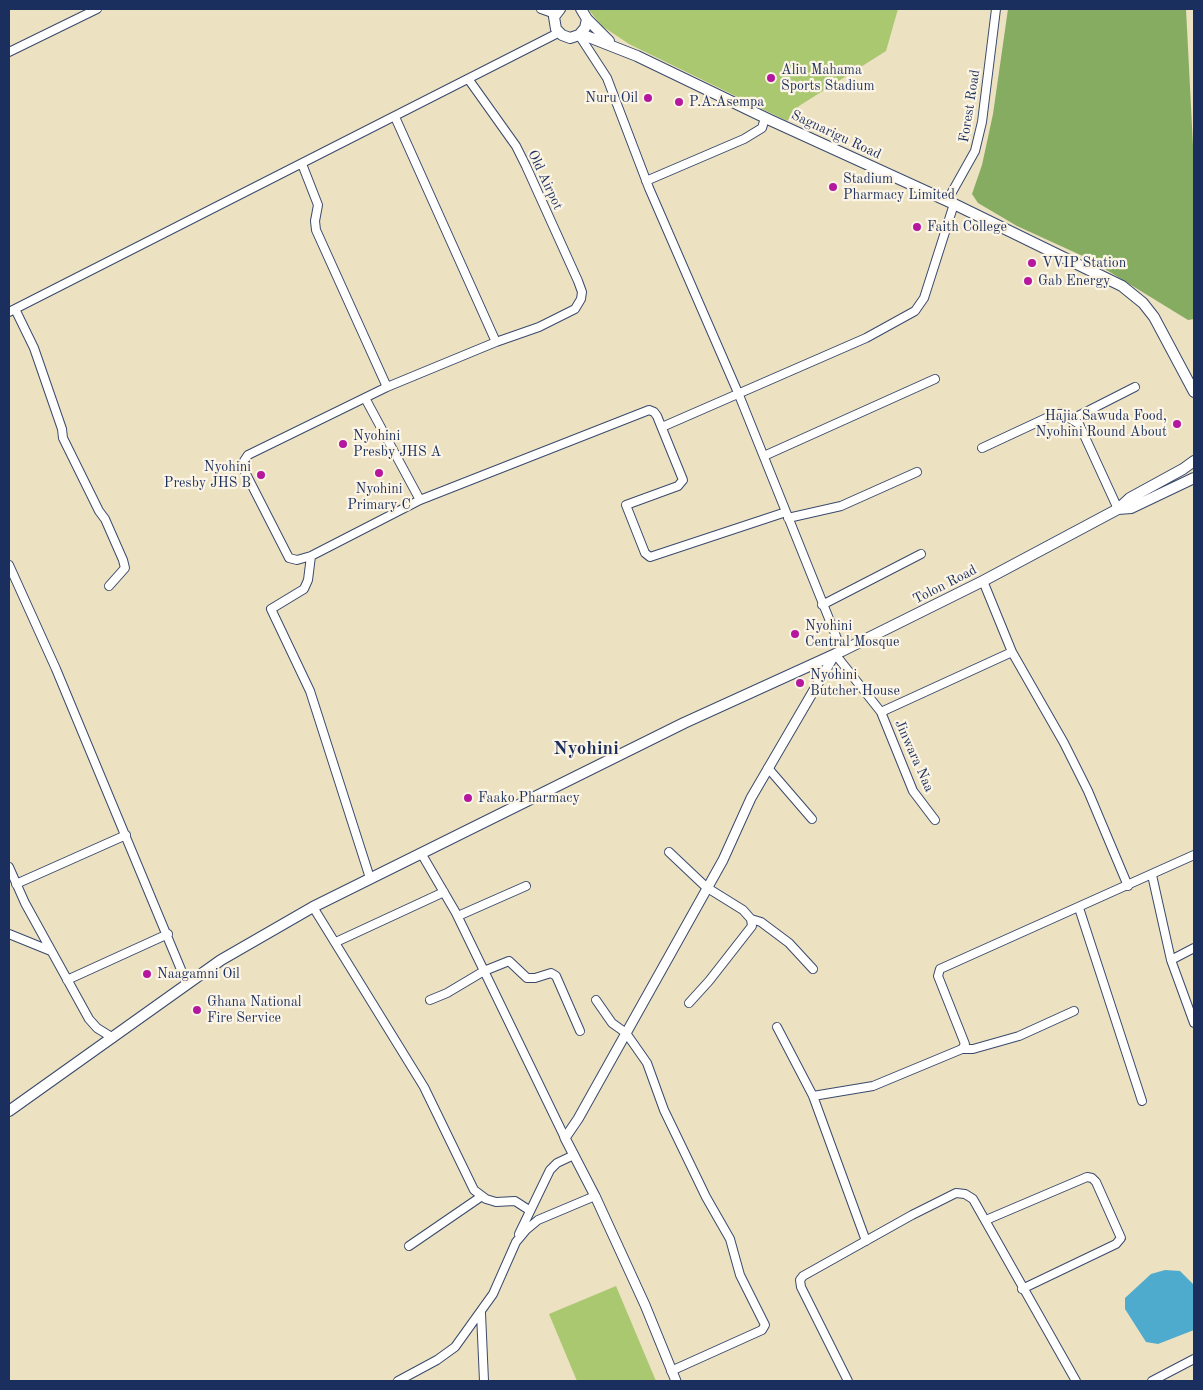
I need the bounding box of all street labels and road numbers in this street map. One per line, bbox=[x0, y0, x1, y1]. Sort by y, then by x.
street label: Forest Road bbox=[956, 68, 984, 144]
street label: Sagnarigu Road bbox=[788, 107, 884, 163]
street label: Old Airpot bbox=[524, 147, 566, 213]
street label: Tolon Road bbox=[910, 562, 980, 608]
street label: Jinwara Naa bbox=[891, 717, 937, 795]

